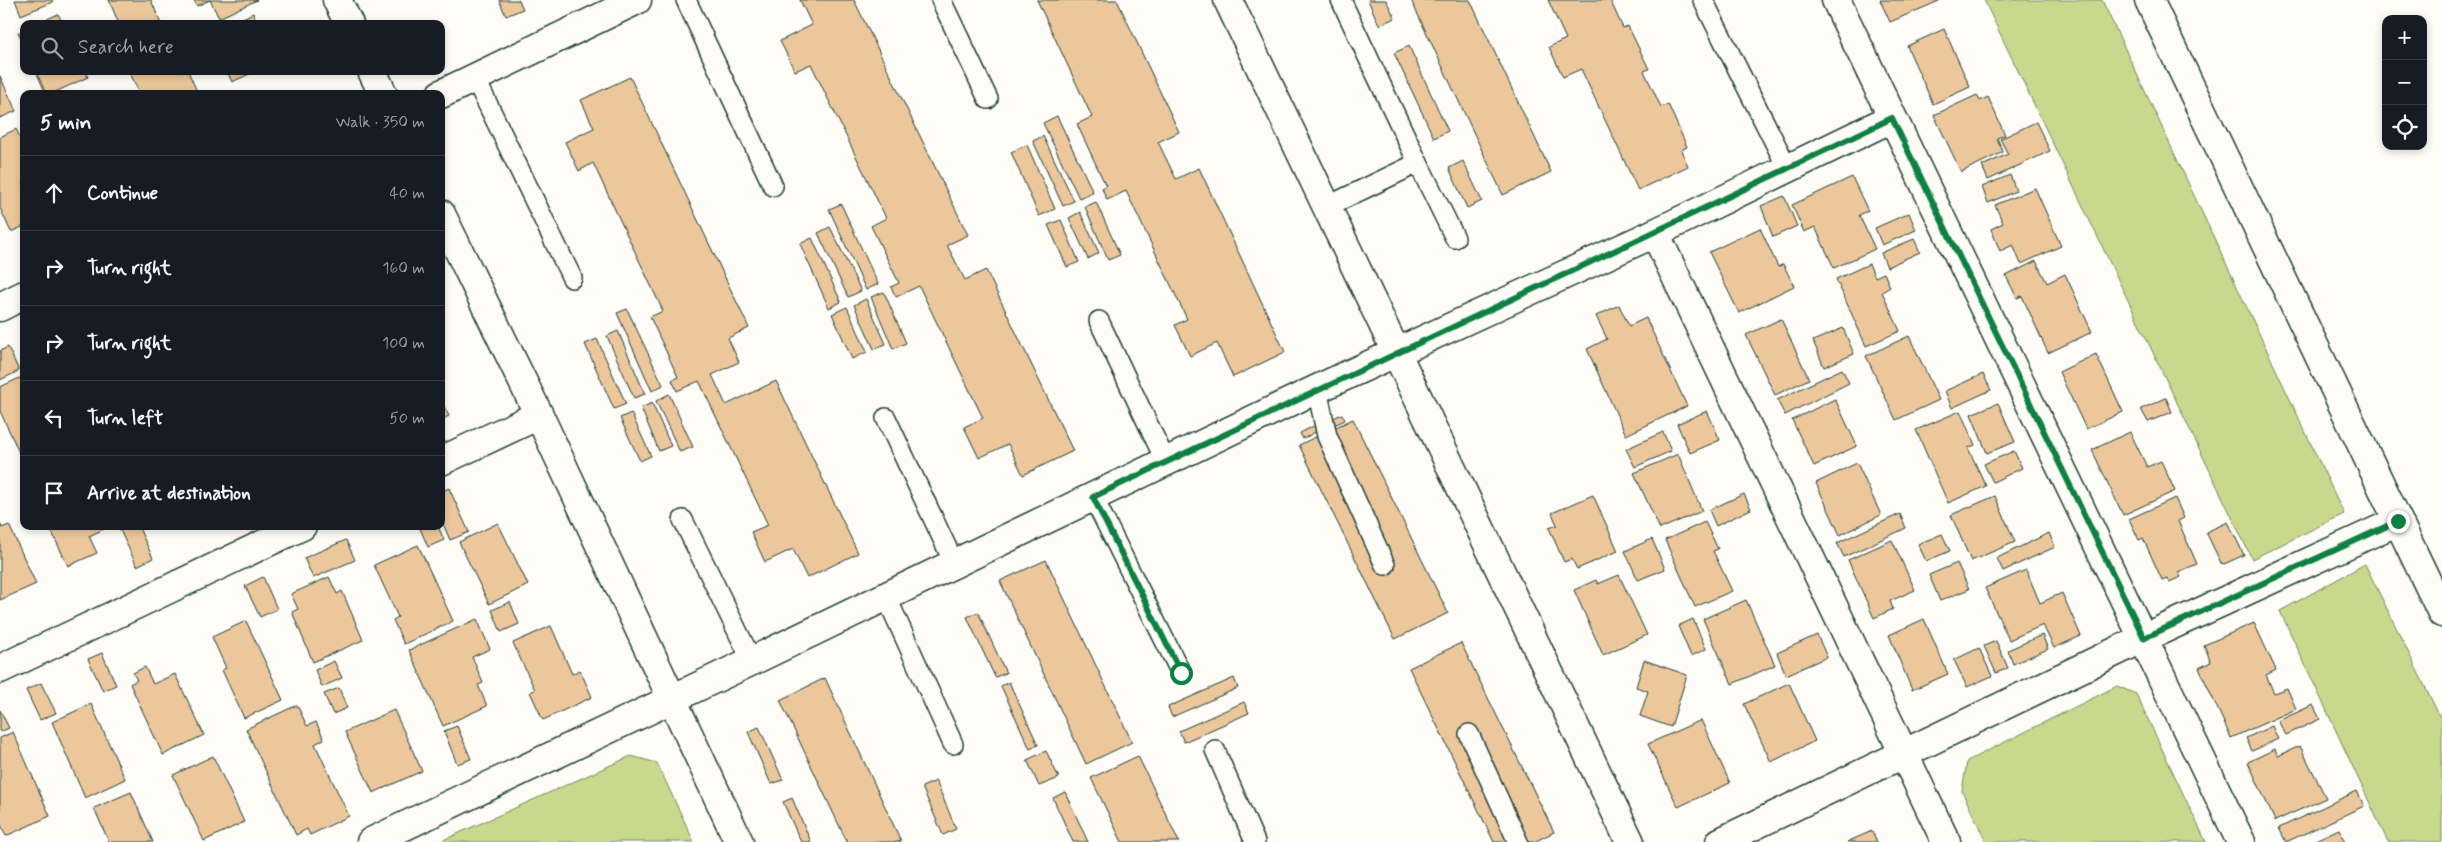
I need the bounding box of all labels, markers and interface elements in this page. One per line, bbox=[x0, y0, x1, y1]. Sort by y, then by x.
map controls bbox=[2382, 15, 2427, 150]
button: + bbox=[2382, 15, 2427, 60]
search box bbox=[20, 20, 445, 75]
icon: search bbox=[38, 34, 66, 62]
text: Search here bbox=[78, 35, 174, 60]
button: − bbox=[2382, 60, 2427, 105]
button: locate bbox=[2382, 105, 2427, 150]
text: 5 min bbox=[40, 109, 92, 137]
text: Walk · 350 m bbox=[336, 112, 425, 133]
icon: ahead bbox=[40, 179, 68, 207]
text: Continue bbox=[87, 181, 158, 206]
text: 40 m bbox=[389, 183, 425, 204]
icon: right bbox=[40, 254, 68, 282]
text: Turn right bbox=[87, 256, 171, 281]
text: 160 m bbox=[382, 258, 425, 279]
icon: right bbox=[40, 329, 68, 357]
text: Turn right bbox=[87, 331, 171, 356]
text: 100 m bbox=[382, 333, 425, 354]
icon: left bbox=[40, 404, 68, 432]
text: Turn left bbox=[87, 406, 163, 431]
text: 50 m bbox=[389, 408, 425, 429]
icon: arrive bbox=[40, 479, 68, 507]
text: Arrive at destination bbox=[87, 481, 251, 506]
route end bbox=[2387, 510, 2410, 533]
route start bbox=[1170, 662, 1193, 685]

